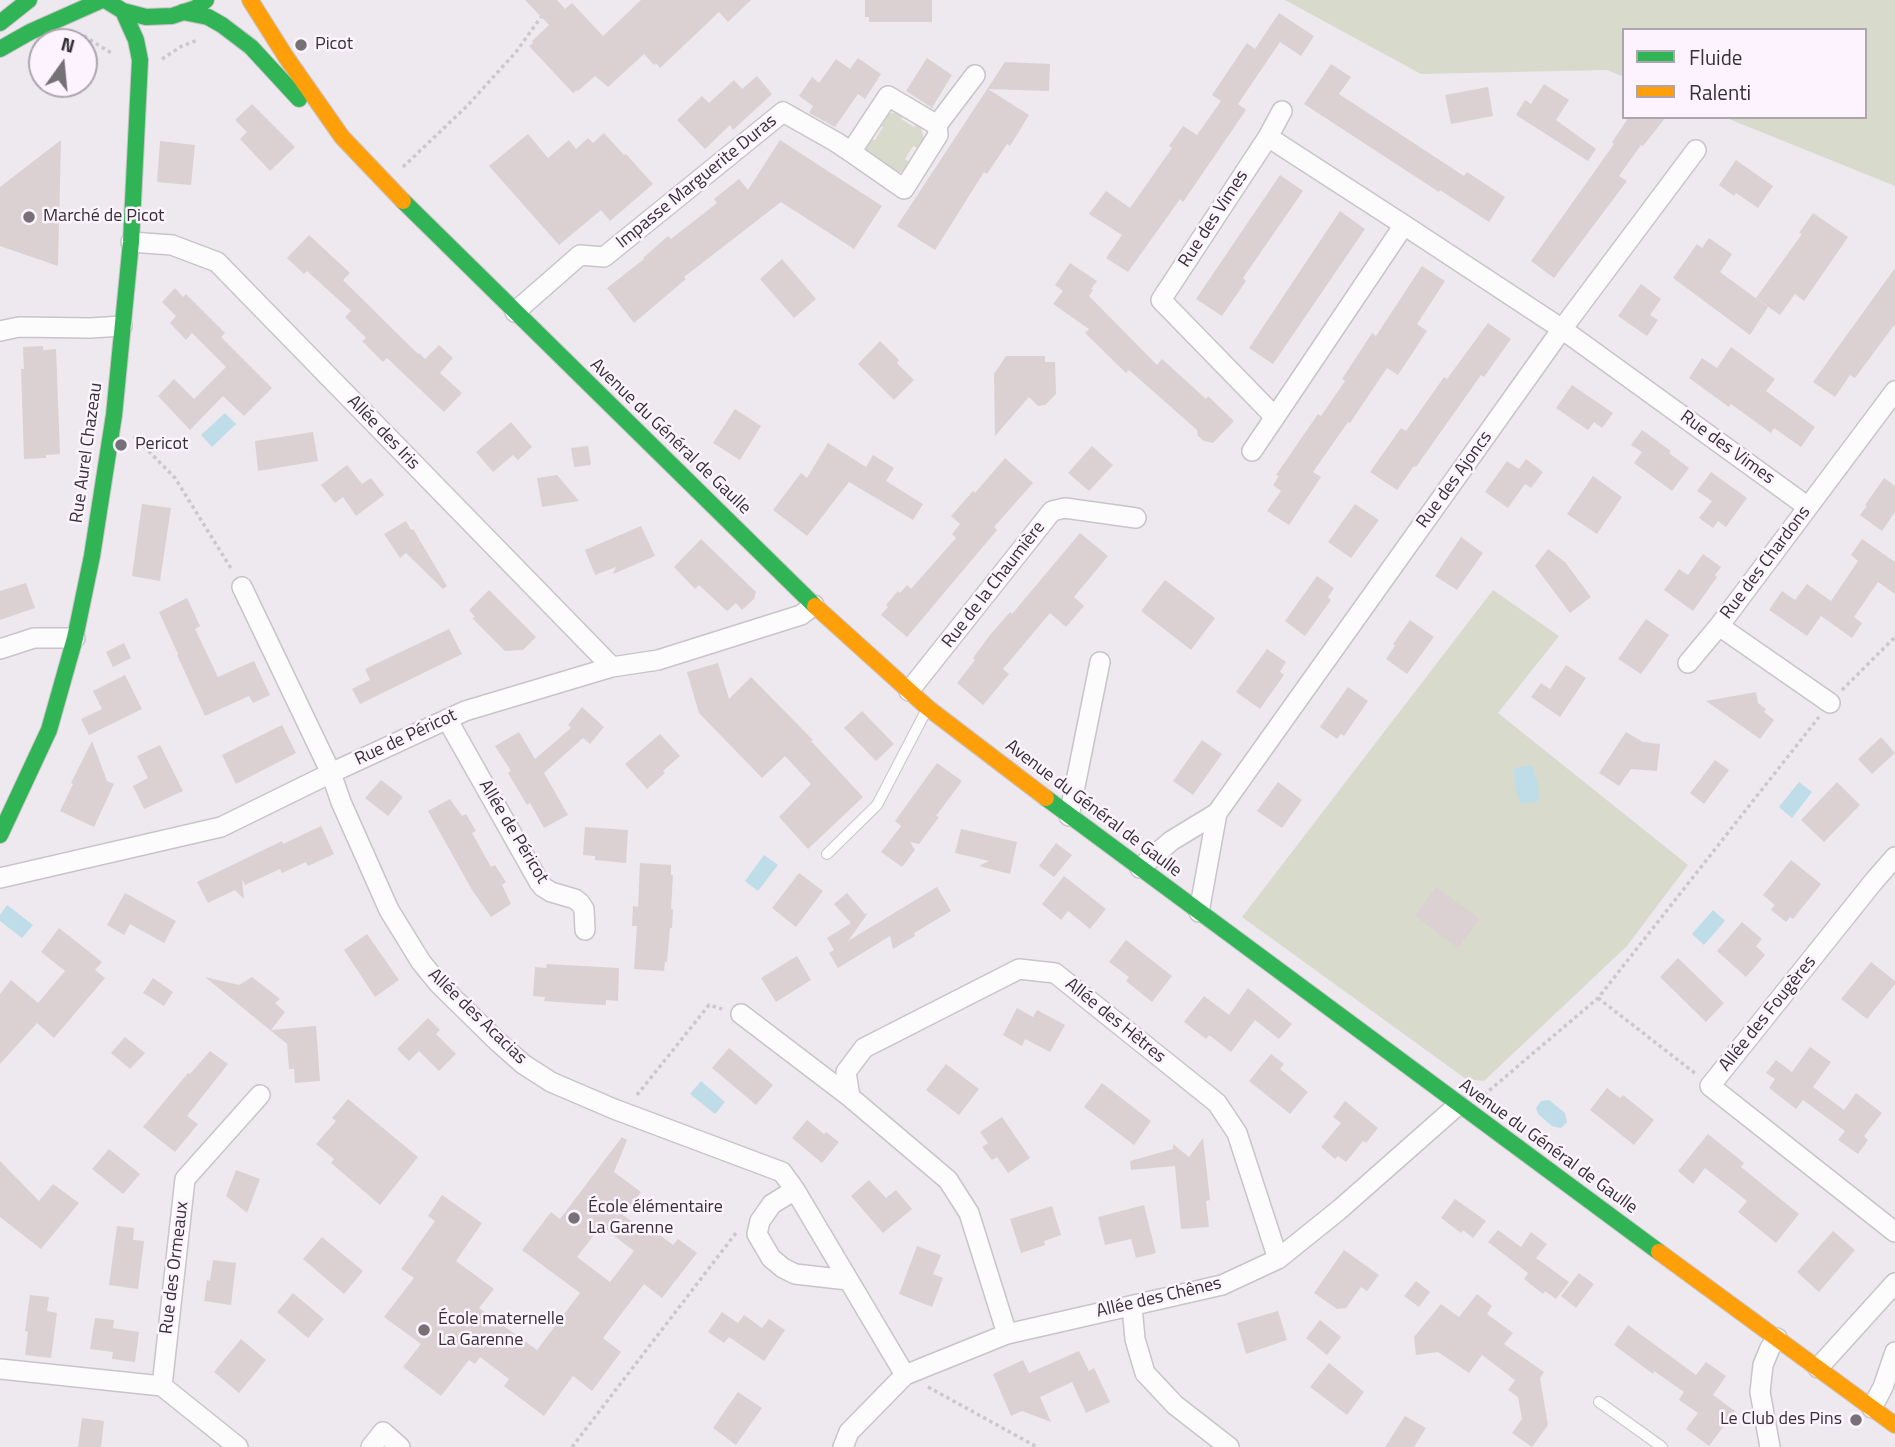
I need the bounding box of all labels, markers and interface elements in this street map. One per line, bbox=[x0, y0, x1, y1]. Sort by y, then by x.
north arrow bbox=[28, 28, 98, 98]
text: N bbox=[58, 28, 78, 60]
legend bbox=[1622, 28, 1867, 119]
place label: Picot bbox=[315, 34, 353, 56]
marker: Picot bbox=[293, 37, 309, 53]
text: Fluide bbox=[1689, 41, 1742, 73]
text: Ralenti bbox=[1689, 76, 1751, 108]
street label: Impasse Marguerite Duras bbox=[612, 111, 782, 253]
street label: Rue des Vimes bbox=[1175, 166, 1253, 272]
place label: Marché de Picot bbox=[43, 206, 164, 228]
marker: Marché de Picot bbox=[21, 209, 37, 225]
street label: Avenue du Général de Gaulle bbox=[585, 354, 755, 520]
street label: Rue Aurel Chazeau bbox=[66, 381, 108, 525]
street label: Allée des Iris bbox=[342, 391, 424, 475]
street label: Rue des Vimes bbox=[1676, 406, 1778, 490]
street label: Rue des Ajoncs bbox=[1413, 427, 1497, 533]
place label: Pericot bbox=[135, 434, 188, 456]
marker: Pericot bbox=[113, 437, 129, 453]
street label: Rue des Chardons bbox=[1716, 502, 1816, 624]
street label: Rue de la Chaumière bbox=[938, 517, 1050, 653]
street label: Rue de Péricot bbox=[352, 705, 460, 771]
street label: Avenue du Général de Gaulle bbox=[1001, 736, 1185, 882]
street label: Allée de Péricot bbox=[474, 776, 552, 888]
street label: Allée des Fougères bbox=[1715, 952, 1821, 1076]
street label: Allée des Acacias bbox=[423, 964, 531, 1070]
street label: Allée des Hêtres bbox=[1060, 974, 1170, 1068]
street label: Avenue du Général de Gaulle bbox=[1455, 1075, 1641, 1219]
place label: École élémentaire La Garenne bbox=[588, 1197, 723, 1240]
street label: Rue des Ormeaux bbox=[156, 1200, 194, 1336]
marker: École élémentaire La Garenne bbox=[566, 1210, 582, 1226]
street label: Allée des Chênes bbox=[1094, 1273, 1224, 1323]
place label: École maternelle La Garenne bbox=[438, 1309, 564, 1352]
marker: École maternelle La Garenne bbox=[416, 1322, 432, 1338]
place label: Le Club des Pins bbox=[1720, 1409, 1842, 1431]
marker: Le Club des Pins bbox=[1848, 1412, 1864, 1428]

